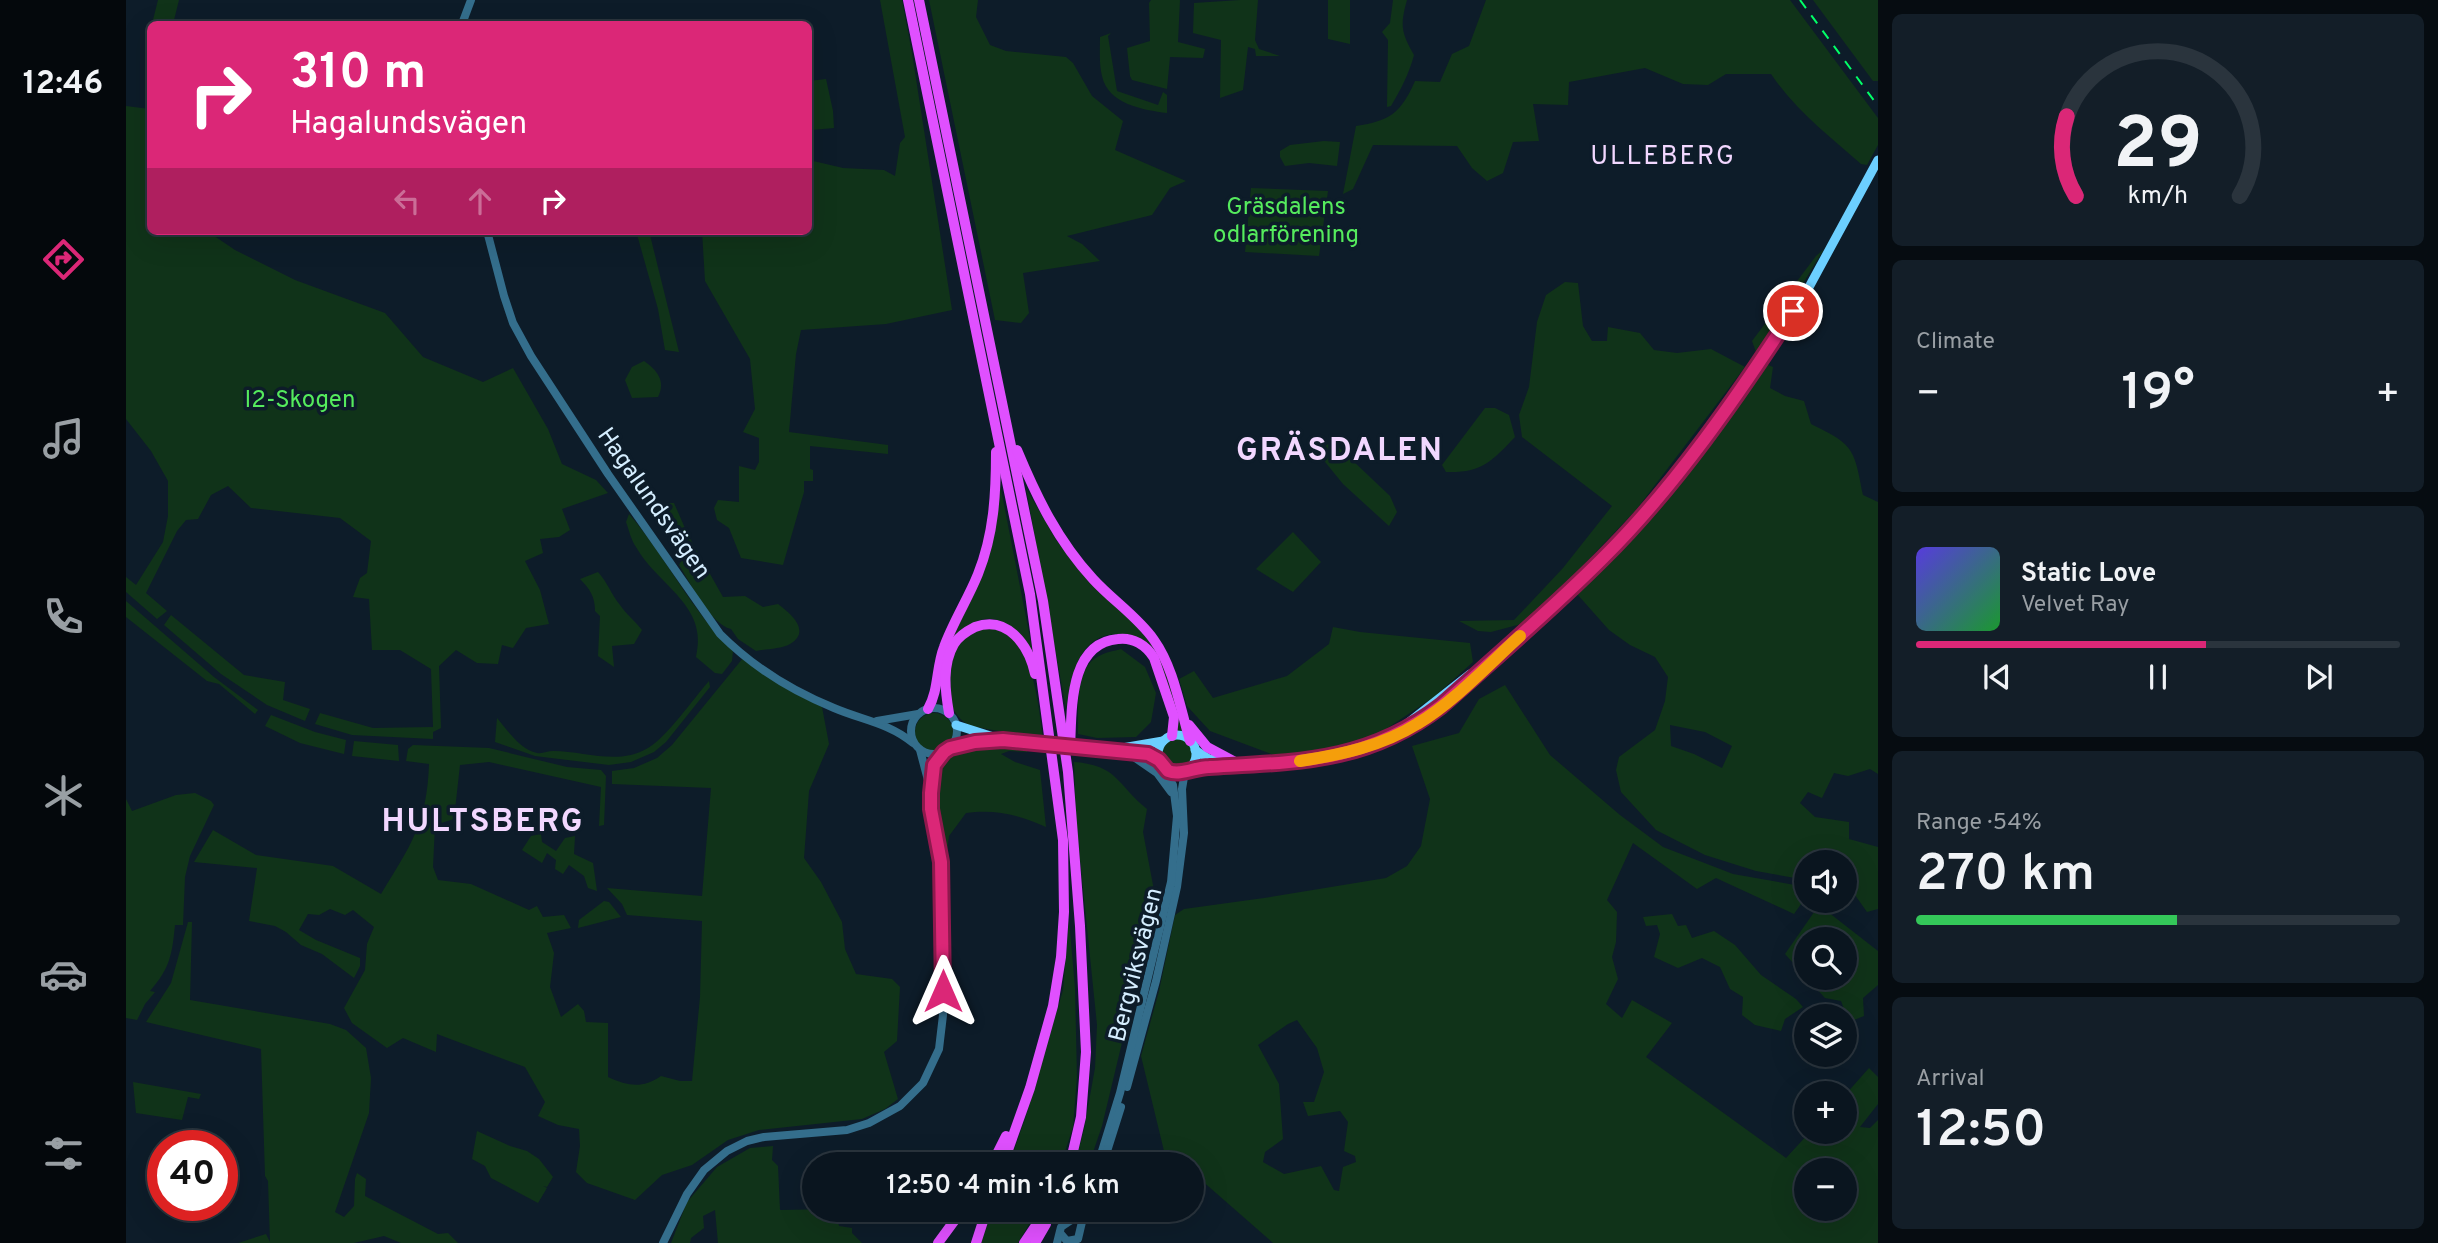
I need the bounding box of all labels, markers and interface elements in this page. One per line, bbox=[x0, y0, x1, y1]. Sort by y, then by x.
text: 310 m bbox=[290, 44, 426, 106]
icon: right bbox=[175, 49, 266, 140]
text: 12:46 bbox=[23, 65, 103, 105]
text: 29 bbox=[2113, 102, 2203, 194]
text: Hagalundsvägen bbox=[290, 105, 527, 145]
district label: ULLEBERG bbox=[1590, 141, 1736, 174]
text: km/h bbox=[2128, 181, 2188, 213]
icon: left bbox=[388, 182, 426, 220]
icon: ahead bbox=[461, 182, 499, 220]
icon: right bbox=[534, 182, 572, 220]
park label: Gräsdalens odlarförening bbox=[1213, 193, 1359, 251]
icon: directions bbox=[39, 235, 88, 284]
pin bbox=[1763, 281, 1823, 341]
icon: arrive bbox=[1774, 292, 1812, 330]
text: Climate bbox=[1916, 328, 1995, 357]
text: 19° bbox=[2121, 362, 2195, 428]
text: − bbox=[1916, 371, 1941, 420]
text: + bbox=[2375, 371, 2400, 420]
park label: I2-Skogen bbox=[245, 386, 355, 416]
icon: music bbox=[39, 414, 88, 463]
street label: Hagalundsvägen bbox=[590, 422, 716, 586]
district label: GRÄSDALEN bbox=[1236, 430, 1444, 472]
text: Static Love bbox=[2021, 558, 2156, 591]
text: Velvet Ray bbox=[2021, 591, 2129, 620]
icon: phone bbox=[39, 592, 88, 641]
icon: previous bbox=[1978, 658, 2016, 696]
icon: pause bbox=[2139, 658, 2177, 696]
icon: next bbox=[2300, 658, 2338, 696]
icon: climate bbox=[39, 771, 88, 820]
district label: HULTSBERG bbox=[381, 803, 585, 843]
text: Range · 54% bbox=[1916, 809, 2042, 838]
text: 270 km bbox=[1916, 843, 2095, 909]
map controls bbox=[1794, 850, 1857, 1221]
button: sound bbox=[1794, 850, 1857, 913]
street label: Bergviksvägen bbox=[1103, 885, 1171, 1045]
button: search bbox=[1794, 927, 1857, 990]
icon: car bbox=[39, 950, 88, 999]
position arrow bbox=[906, 954, 980, 1028]
button: layers bbox=[1794, 1004, 1857, 1067]
text: Arrival bbox=[1916, 1065, 1985, 1094]
button: + bbox=[1794, 1081, 1857, 1144]
text: 12:50 bbox=[1916, 1099, 2046, 1165]
icon: filters bbox=[39, 1129, 88, 1178]
speed limit sign: 40 bbox=[147, 1130, 238, 1221]
button: − bbox=[1794, 1158, 1857, 1221]
text: 12:50 · 4 min · 1.6 km bbox=[886, 1170, 1120, 1203]

